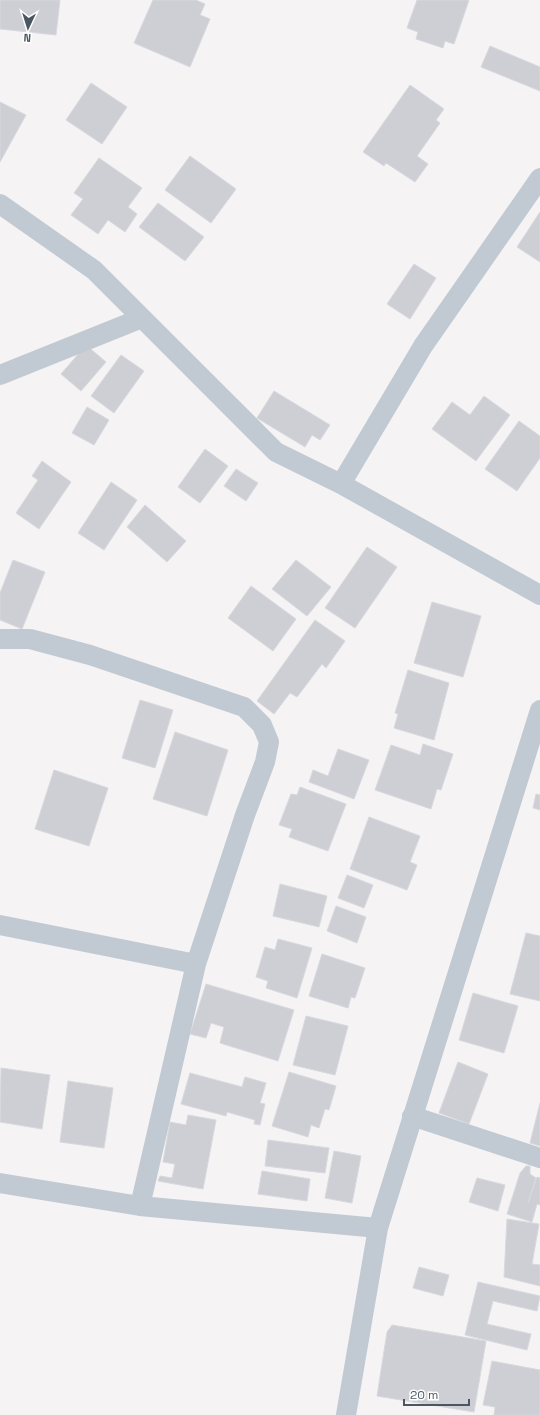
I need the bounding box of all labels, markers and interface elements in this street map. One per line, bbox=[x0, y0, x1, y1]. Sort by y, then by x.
north arrow bbox=[8, 8, 48, 48]
text: N bbox=[23, 31, 31, 45]
scale bar bbox=[404, 1381, 469, 1407]
text: 20 m bbox=[410, 1387, 438, 1403]

